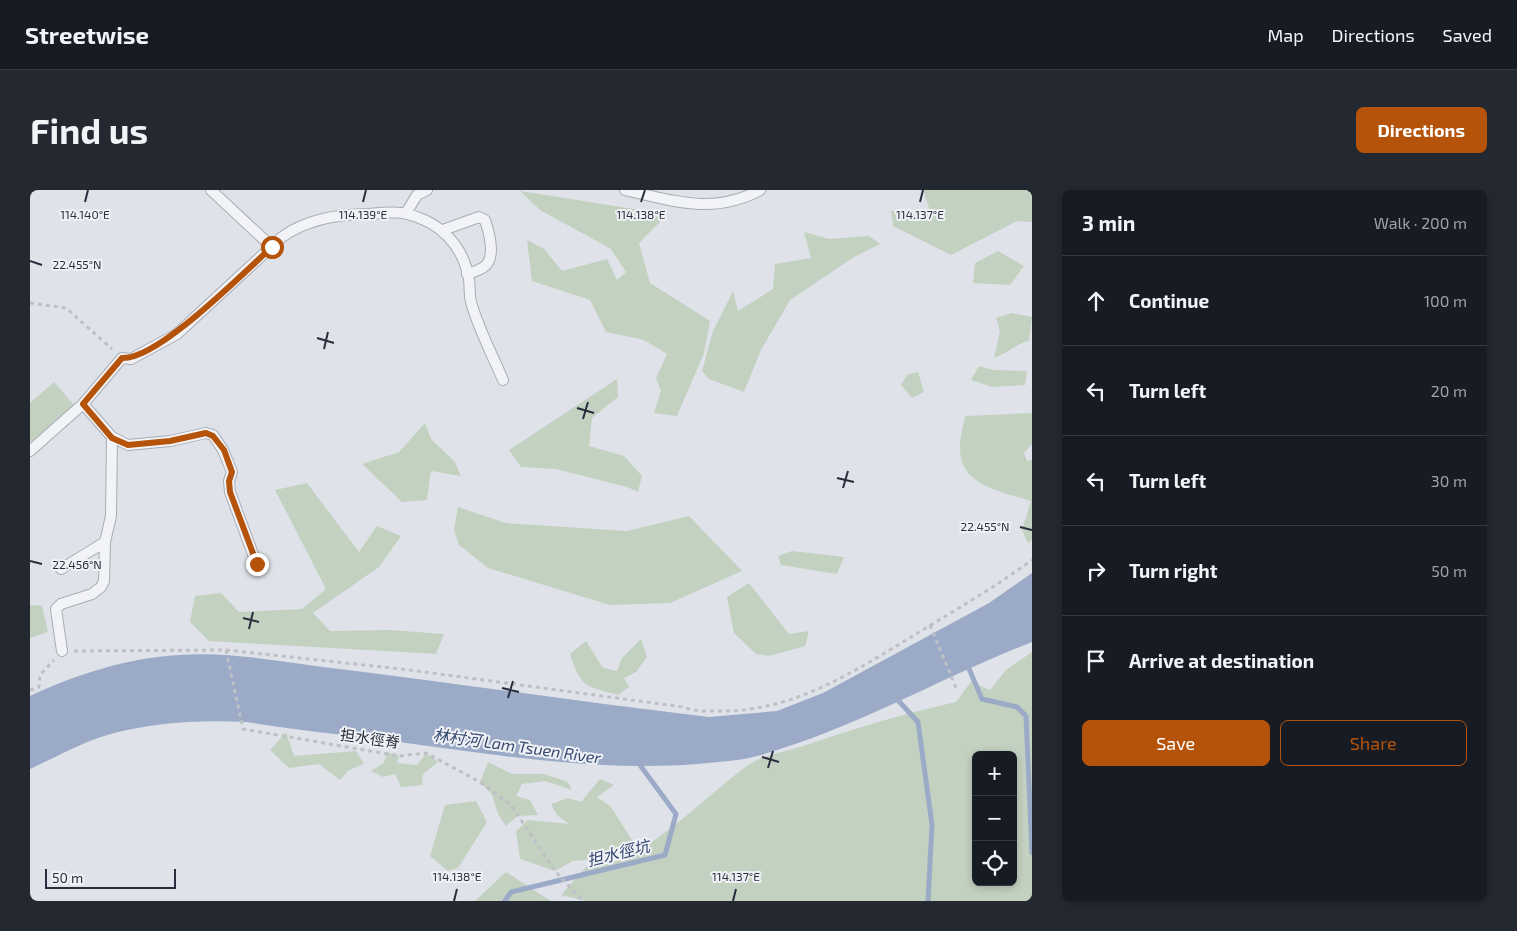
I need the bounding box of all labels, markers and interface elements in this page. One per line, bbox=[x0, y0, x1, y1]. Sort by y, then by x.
text: Streetwise bbox=[25, 20, 149, 49]
text: Map bbox=[1267, 24, 1304, 46]
text: Directions bbox=[1332, 24, 1415, 46]
text: Saved bbox=[1443, 24, 1492, 46]
button: Directions bbox=[1356, 107, 1487, 153]
text: Find us bbox=[30, 109, 148, 151]
text: 114.140°E bbox=[60, 207, 110, 221]
text: 114.139°E bbox=[339, 207, 388, 221]
text: 114.138°E bbox=[617, 207, 666, 221]
text: 114.137°E bbox=[896, 207, 944, 221]
text: 3 min bbox=[1082, 210, 1135, 235]
text: Walk · 200 m bbox=[1374, 213, 1467, 232]
route start bbox=[261, 236, 284, 259]
text: 22.455°N bbox=[52, 257, 102, 271]
icon: ahead bbox=[1082, 287, 1110, 315]
text: Continue bbox=[1129, 289, 1209, 312]
text: 100 m bbox=[1424, 291, 1467, 310]
icon: left bbox=[1082, 377, 1110, 405]
text: Turn left bbox=[1129, 379, 1206, 402]
text: 20 m bbox=[1431, 381, 1467, 400]
icon: left bbox=[1082, 467, 1110, 495]
text: Turn left bbox=[1129, 469, 1206, 492]
text: 30 m bbox=[1431, 471, 1467, 490]
text: 22.455°N bbox=[960, 519, 1010, 533]
route end bbox=[246, 553, 269, 576]
text: 22.456°N bbox=[52, 557, 102, 571]
icon: right bbox=[1082, 557, 1110, 585]
text: Turn right bbox=[1129, 559, 1217, 582]
text: 50 m bbox=[1431, 561, 1467, 580]
icon: arrive bbox=[1082, 647, 1110, 675]
text: Arrive at destination bbox=[1129, 649, 1314, 672]
button: Save bbox=[1082, 720, 1270, 766]
button: Share bbox=[1280, 720, 1467, 766]
water label: 林村河 Lam Tsuen River bbox=[432, 724, 603, 767]
street label: 担水徑脊 bbox=[339, 725, 401, 751]
map controls bbox=[972, 751, 1017, 886]
button: + bbox=[972, 751, 1017, 796]
button: − bbox=[972, 796, 1017, 841]
water label: 担水徑坑 bbox=[585, 835, 653, 869]
button: locate bbox=[972, 841, 1017, 886]
scale bar bbox=[45, 866, 176, 889]
text: 50 m bbox=[52, 869, 83, 886]
text: 114.138°E bbox=[433, 869, 482, 883]
text: 114.137°E bbox=[712, 869, 760, 883]

